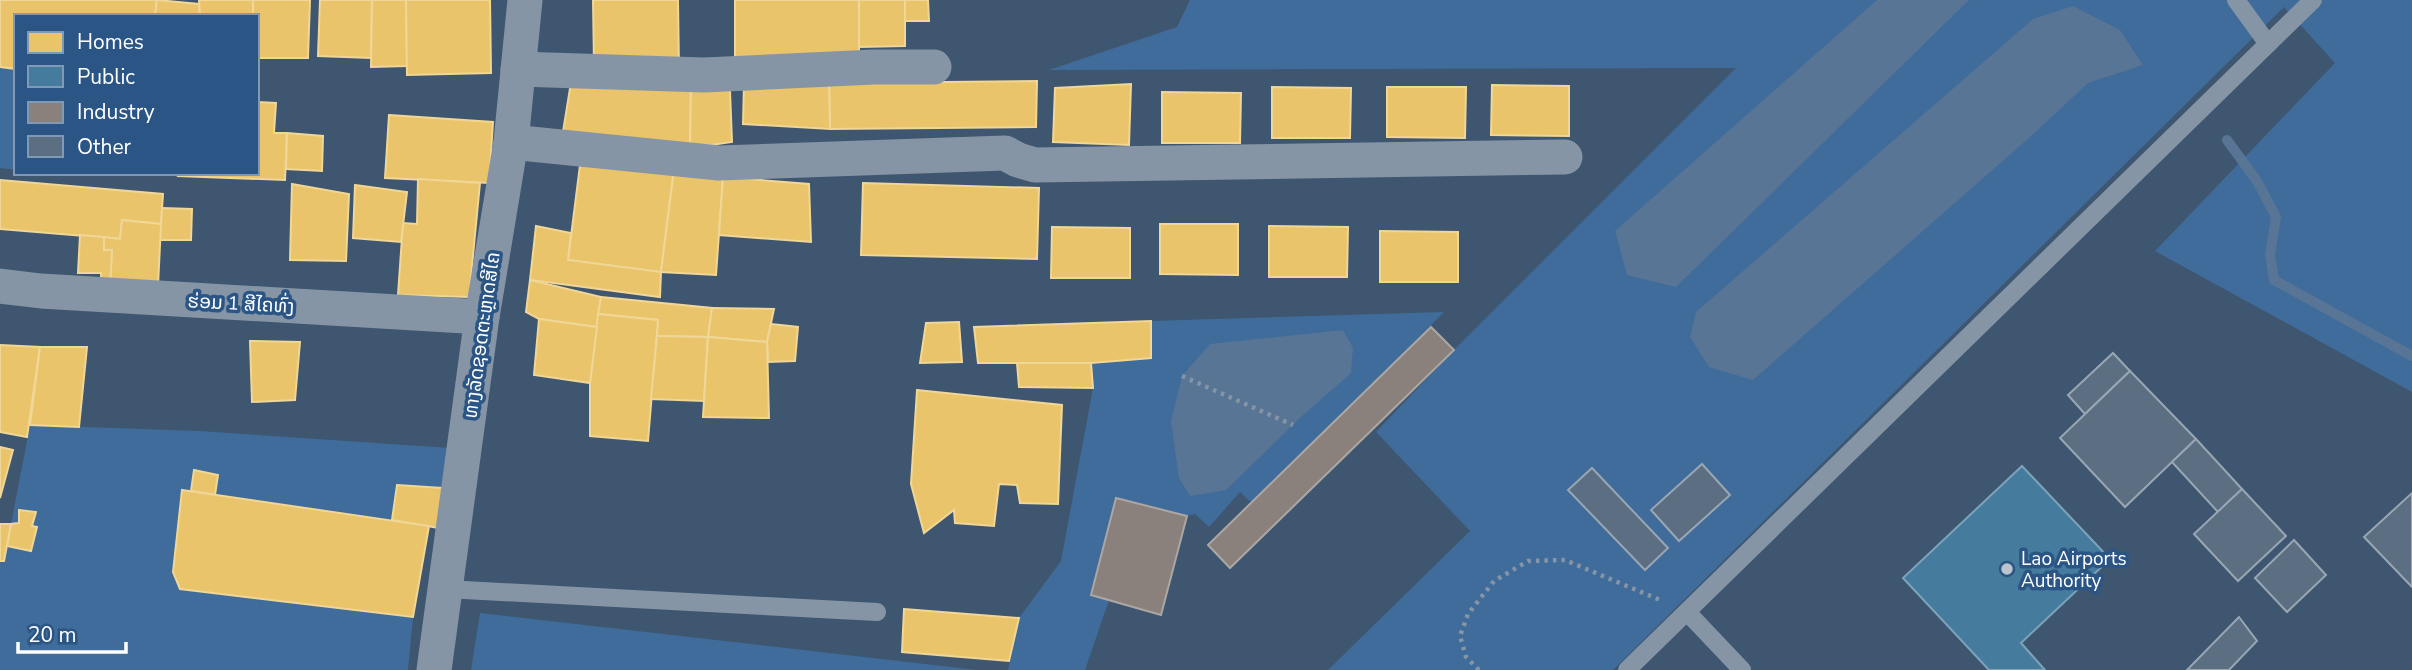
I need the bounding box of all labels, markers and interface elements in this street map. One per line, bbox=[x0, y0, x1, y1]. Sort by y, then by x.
legend bbox=[14, 14, 259, 175]
text: Homes bbox=[77, 28, 144, 56]
text: Public bbox=[77, 63, 135, 91]
text: Industry bbox=[77, 98, 155, 126]
text: Other bbox=[77, 133, 132, 161]
street label: ທາງລັດຊອດຕະຫຼາດສີໄຄ bbox=[457, 250, 507, 420]
street label: ຮ່ອມ 1 ສີໄຄທົ່ງ bbox=[187, 287, 295, 320]
place label: Lao Airports Authority bbox=[2021, 546, 2127, 594]
marker: Lao Airports Authority bbox=[1999, 561, 2015, 577]
scale bar bbox=[18, 610, 126, 654]
text: 20 m bbox=[28, 621, 77, 649]

